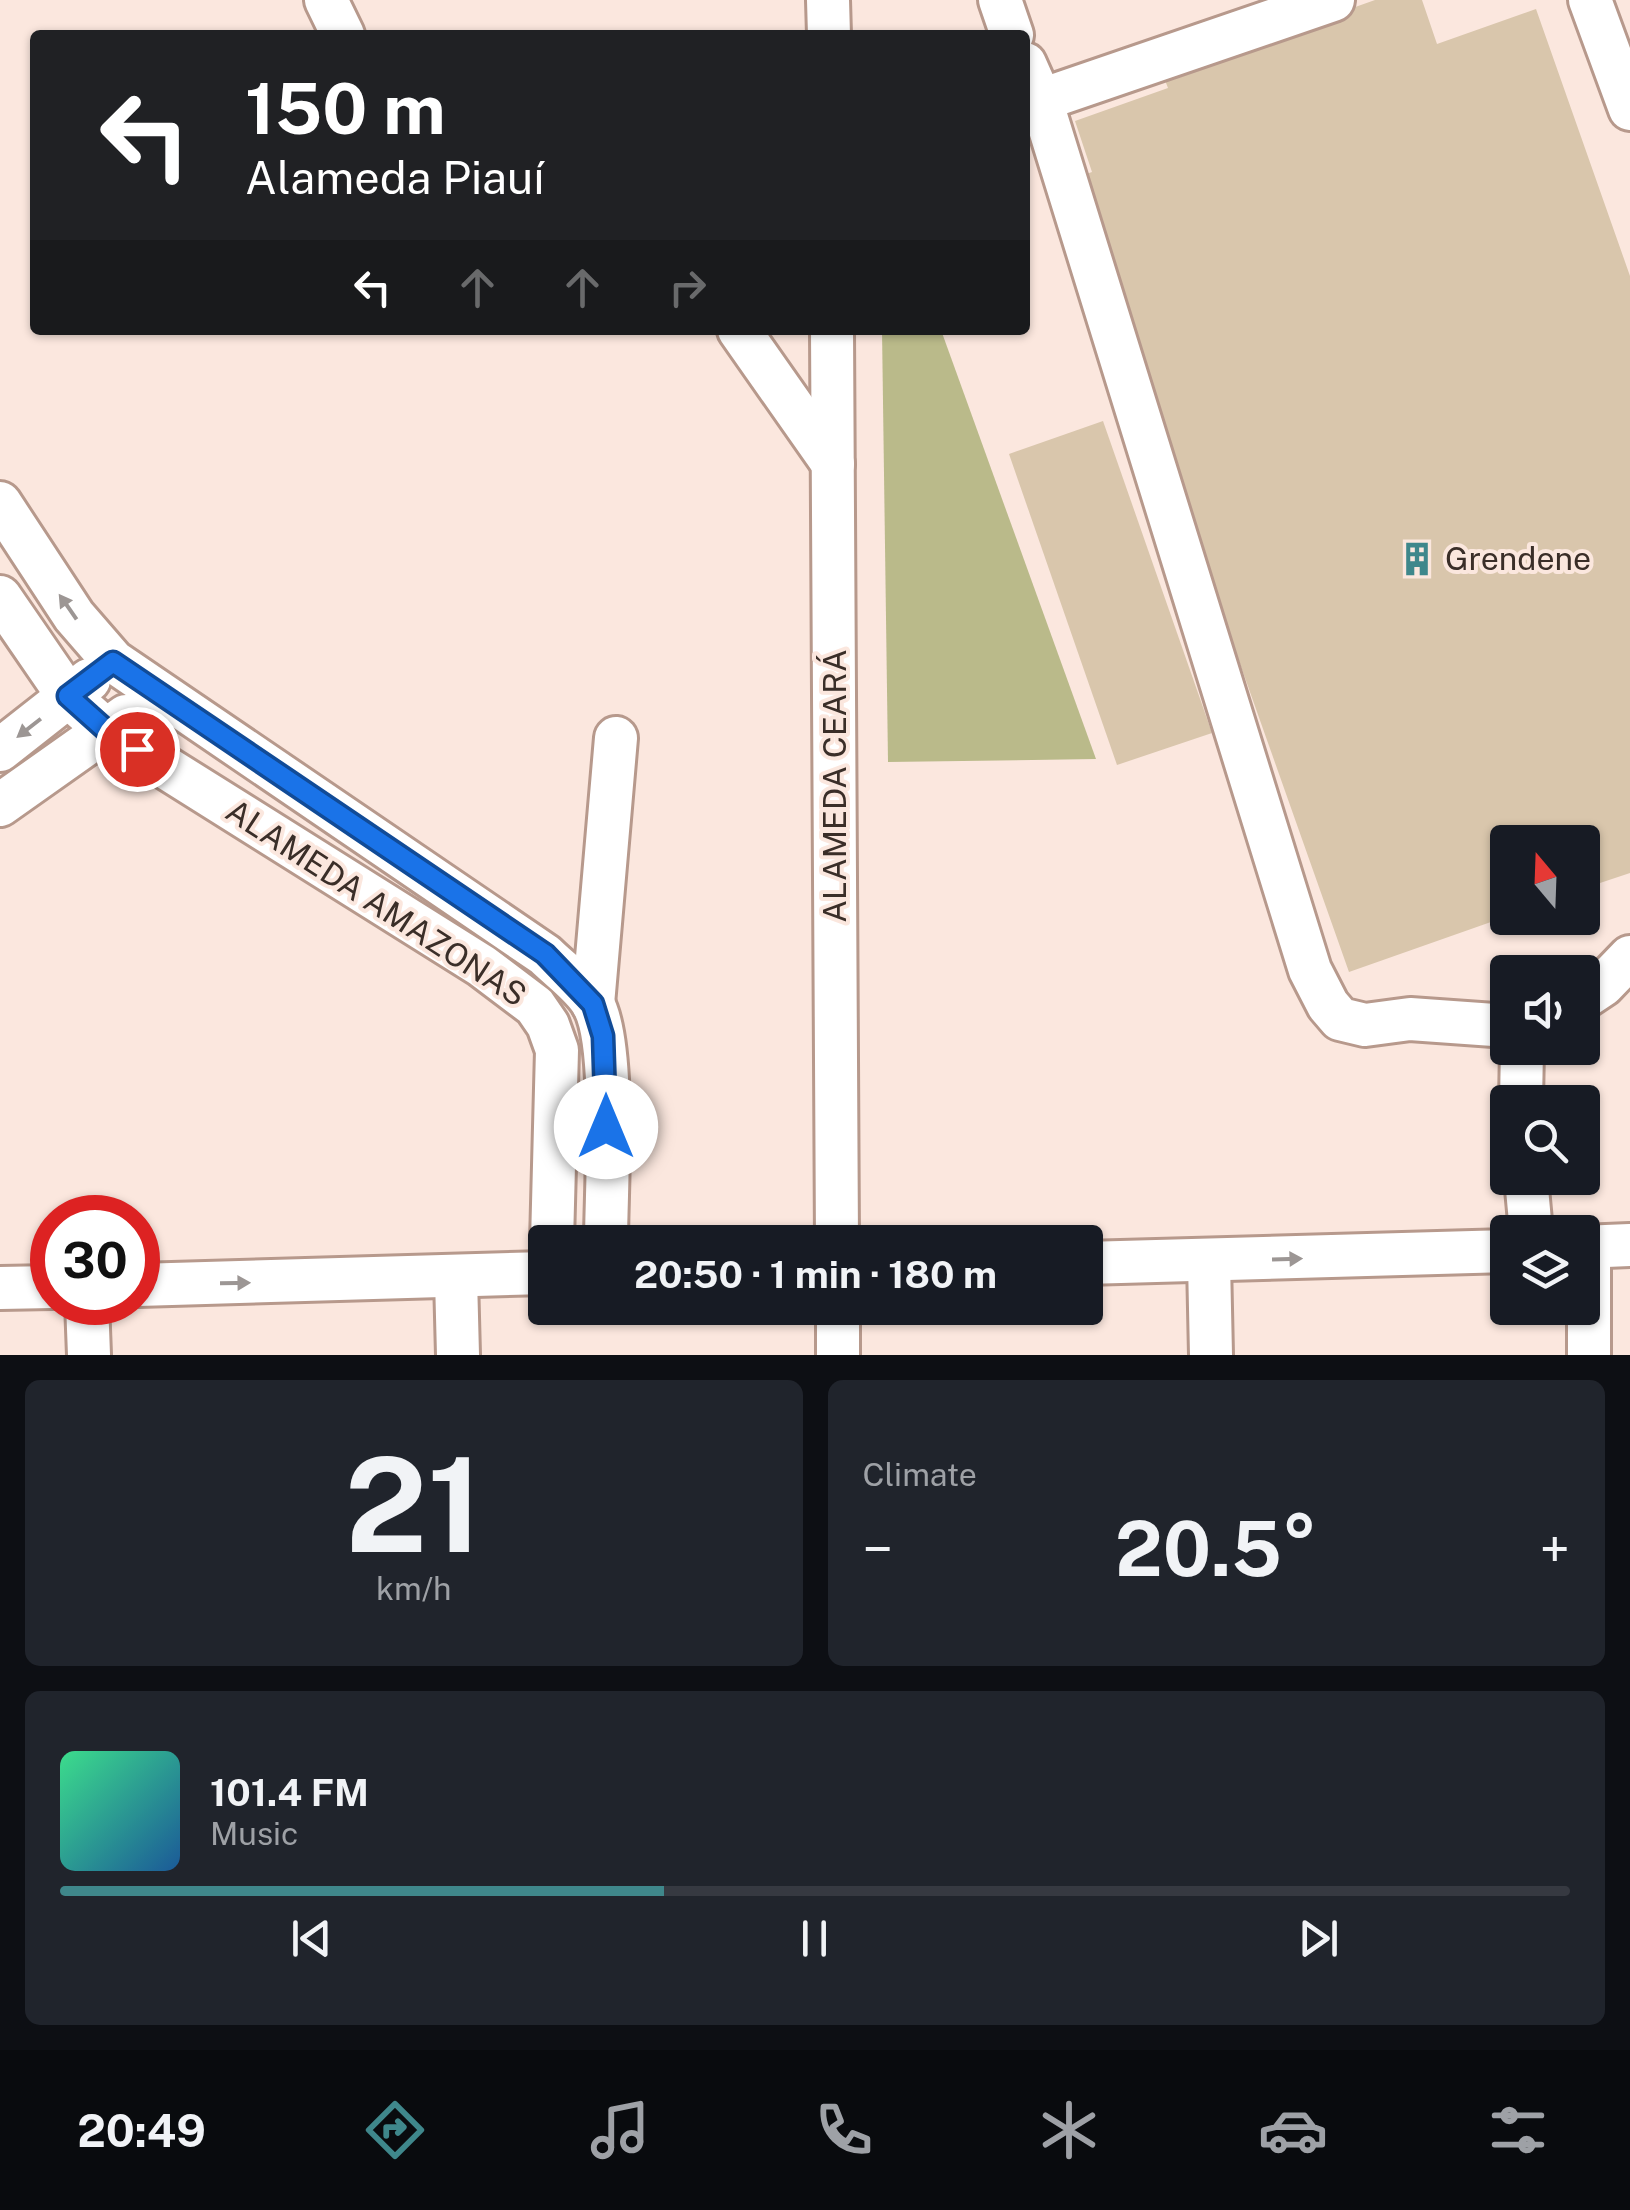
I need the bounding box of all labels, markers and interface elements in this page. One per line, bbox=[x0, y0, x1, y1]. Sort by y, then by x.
text: 150 m bbox=[245, 67, 446, 150]
icon: left bbox=[80, 70, 210, 200]
text: Alameda Piauí bbox=[245, 151, 544, 204]
icon: left bbox=[345, 260, 400, 315]
icon: ahead bbox=[450, 260, 505, 315]
icon: ahead bbox=[555, 260, 610, 315]
icon: right bbox=[660, 260, 715, 315]
building icon: Grendene bbox=[1398, 540, 1436, 578]
place label: Grendene bbox=[1445, 540, 1591, 577]
one-way arrow bbox=[59, 593, 78, 620]
street label: ALAMEDA CEARÁ bbox=[816, 649, 853, 923]
pin bbox=[95, 707, 180, 792]
one-way arrow bbox=[16, 717, 42, 737]
icon: arrive bbox=[110, 722, 165, 777]
street label: ALAMEDA AMAZONAS bbox=[219, 792, 533, 1013]
north arrow bbox=[1490, 825, 1600, 935]
map controls bbox=[1490, 825, 1600, 1325]
button: sound bbox=[1490, 955, 1600, 1065]
position arrow bbox=[554, 1075, 658, 1179]
button: search bbox=[1490, 1085, 1600, 1195]
speed limit sign: 30 bbox=[30, 1195, 160, 1325]
button: layers bbox=[1490, 1215, 1600, 1325]
one-way arrow bbox=[1272, 1250, 1304, 1266]
text: 20:50 · 1 min · 180 m bbox=[634, 1252, 997, 1297]
one-way arrow bbox=[219, 1275, 251, 1291]
text: 21 bbox=[345, 1429, 483, 1581]
text: Climate bbox=[863, 1456, 977, 1493]
text: 20.5° bbox=[1115, 1505, 1317, 1593]
text: − bbox=[863, 1517, 893, 1581]
text: + bbox=[1539, 1517, 1570, 1581]
text: km/h bbox=[376, 1570, 451, 1607]
text: 101.4 FM bbox=[210, 1770, 369, 1815]
text: Music bbox=[210, 1815, 298, 1852]
icon: previous bbox=[284, 1911, 339, 1966]
icon: pause bbox=[787, 1911, 842, 1966]
icon: next bbox=[1291, 1911, 1346, 1966]
icon: directions bbox=[360, 2095, 430, 2165]
icon: music bbox=[585, 2095, 655, 2165]
icon: phone bbox=[809, 2095, 879, 2165]
icon: climate bbox=[1034, 2095, 1104, 2165]
icon: car bbox=[1258, 2095, 1328, 2165]
icon: filters bbox=[1483, 2095, 1553, 2165]
text: 20:49 bbox=[77, 2104, 206, 2157]

